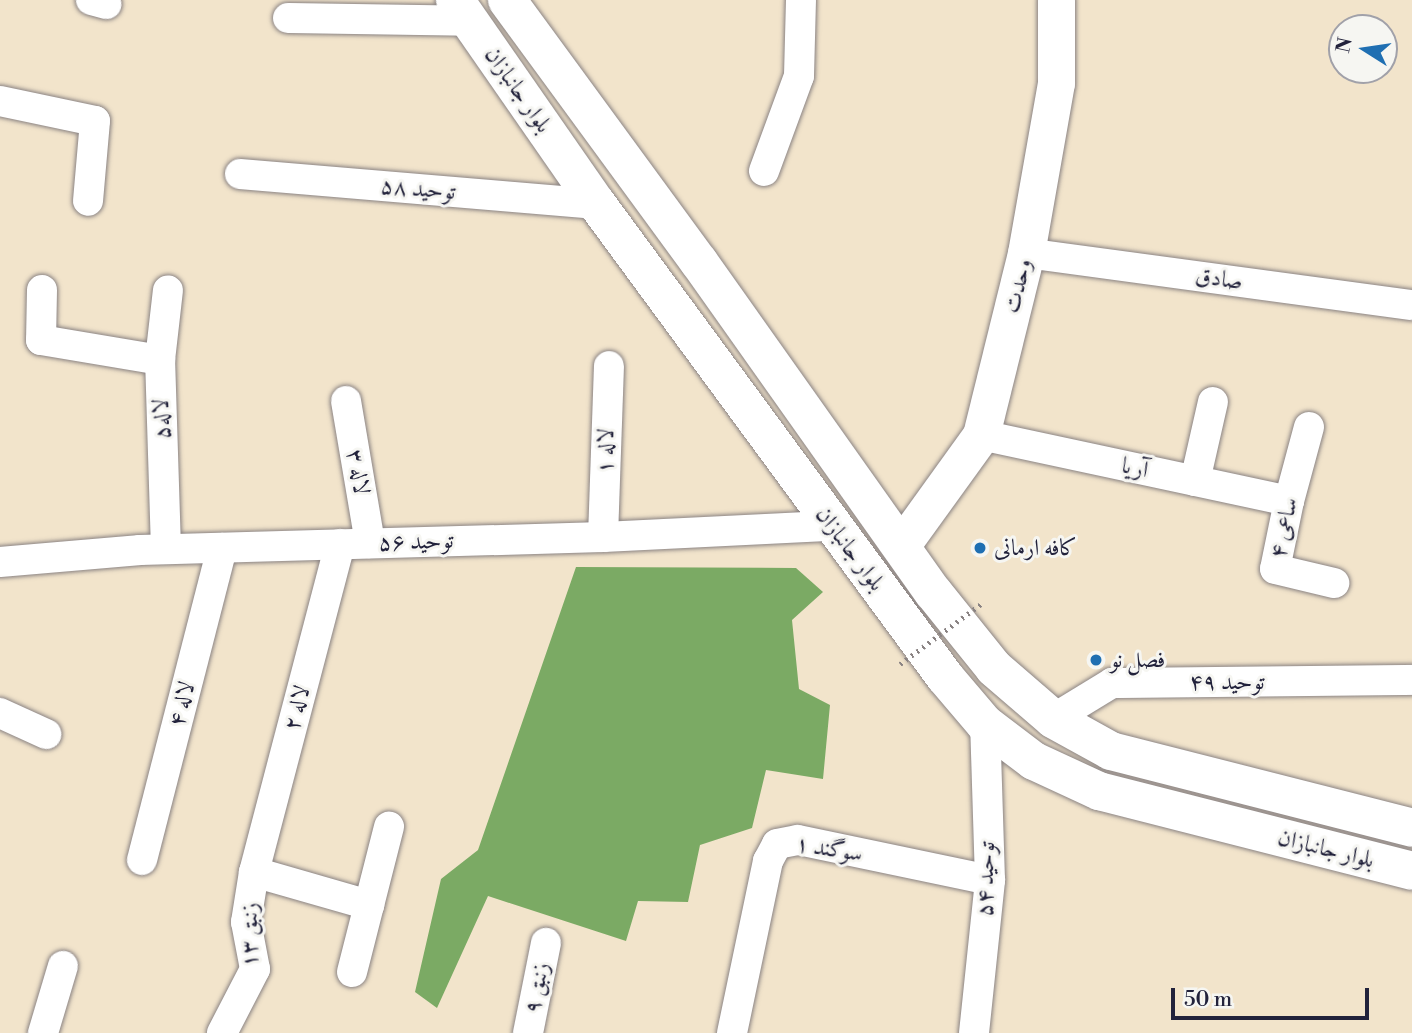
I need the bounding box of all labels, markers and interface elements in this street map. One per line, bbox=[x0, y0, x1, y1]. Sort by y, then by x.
north arrow bbox=[1328, 14, 1398, 84]
text: N bbox=[1331, 35, 1358, 55]
street label: بلوار جانبازان bbox=[478, 42, 558, 138]
street label: توحید ۵۸ bbox=[379, 172, 457, 206]
street label: وحدت bbox=[998, 256, 1038, 316]
street label: صادق bbox=[1194, 262, 1244, 296]
street label: لاله۵ bbox=[147, 398, 177, 440]
street label: لاله ۱ bbox=[591, 428, 621, 474]
street label: لاله ۳ bbox=[340, 447, 376, 497]
street label: آریا bbox=[1119, 452, 1151, 484]
street label: ساعی ۴ bbox=[1264, 495, 1304, 561]
street label: بلوار جانبازان bbox=[809, 501, 891, 597]
street label: توحید ۵۶ bbox=[378, 527, 454, 557]
place label: کافه ارمانی bbox=[994, 534, 1077, 562]
marker: کافه ارمانی bbox=[972, 540, 988, 556]
place label: فصل نو bbox=[1110, 646, 1165, 674]
marker: فصل نو bbox=[1088, 652, 1104, 668]
street label: توحید ۴۹ bbox=[1189, 668, 1265, 696]
street label: لاله ۴ bbox=[163, 679, 201, 729]
street label: لاله ۲ bbox=[278, 682, 316, 734]
street label: بلوار جانبازان bbox=[1275, 824, 1377, 874]
street label: سوگند ۱ bbox=[794, 830, 864, 868]
street label: توحید ۵۴ bbox=[971, 841, 1001, 917]
street label: زنبق ۱۳ bbox=[236, 903, 264, 967]
street label: زنبق ۹ bbox=[519, 960, 555, 1016]
scale bar bbox=[1174, 974, 1372, 1018]
text: 50 m bbox=[1184, 987, 1232, 1013]

